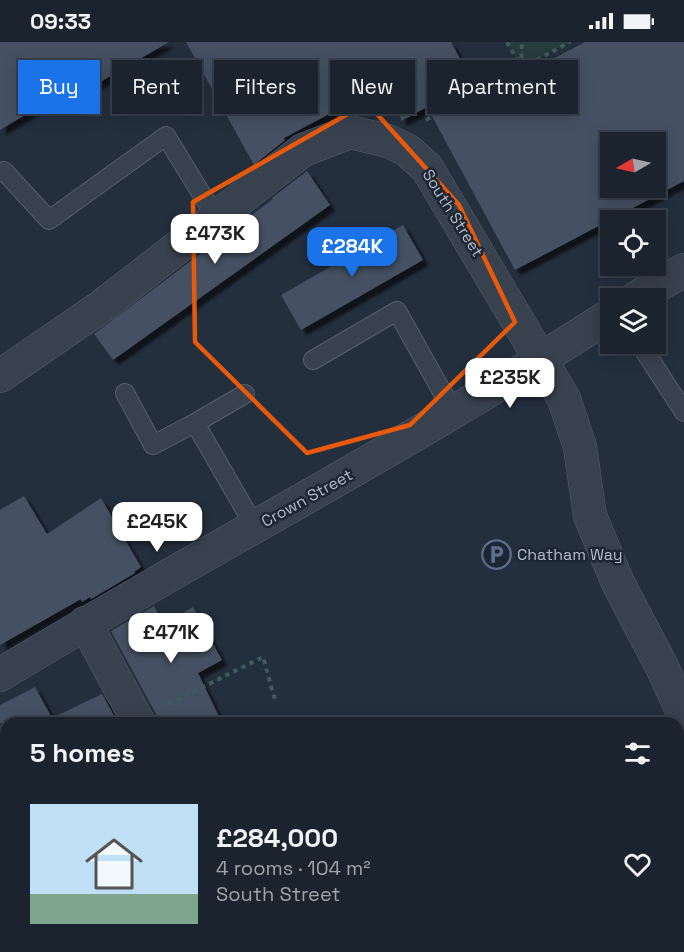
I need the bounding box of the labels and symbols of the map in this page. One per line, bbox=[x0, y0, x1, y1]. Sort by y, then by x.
north arrow bbox=[600, 132, 666, 198]
street label: South Street bbox=[418, 165, 488, 261]
pin: £473K bbox=[173, 214, 257, 265]
pin: £284K bbox=[310, 227, 394, 278]
pin: £235K bbox=[468, 358, 552, 409]
street label: Crown Street bbox=[258, 464, 356, 532]
pin: £245K bbox=[115, 502, 199, 553]
parking icon: Chatham Way bbox=[480, 538, 512, 570]
place label: Chatham Way bbox=[517, 544, 623, 565]
pin: £471K bbox=[129, 613, 213, 664]

